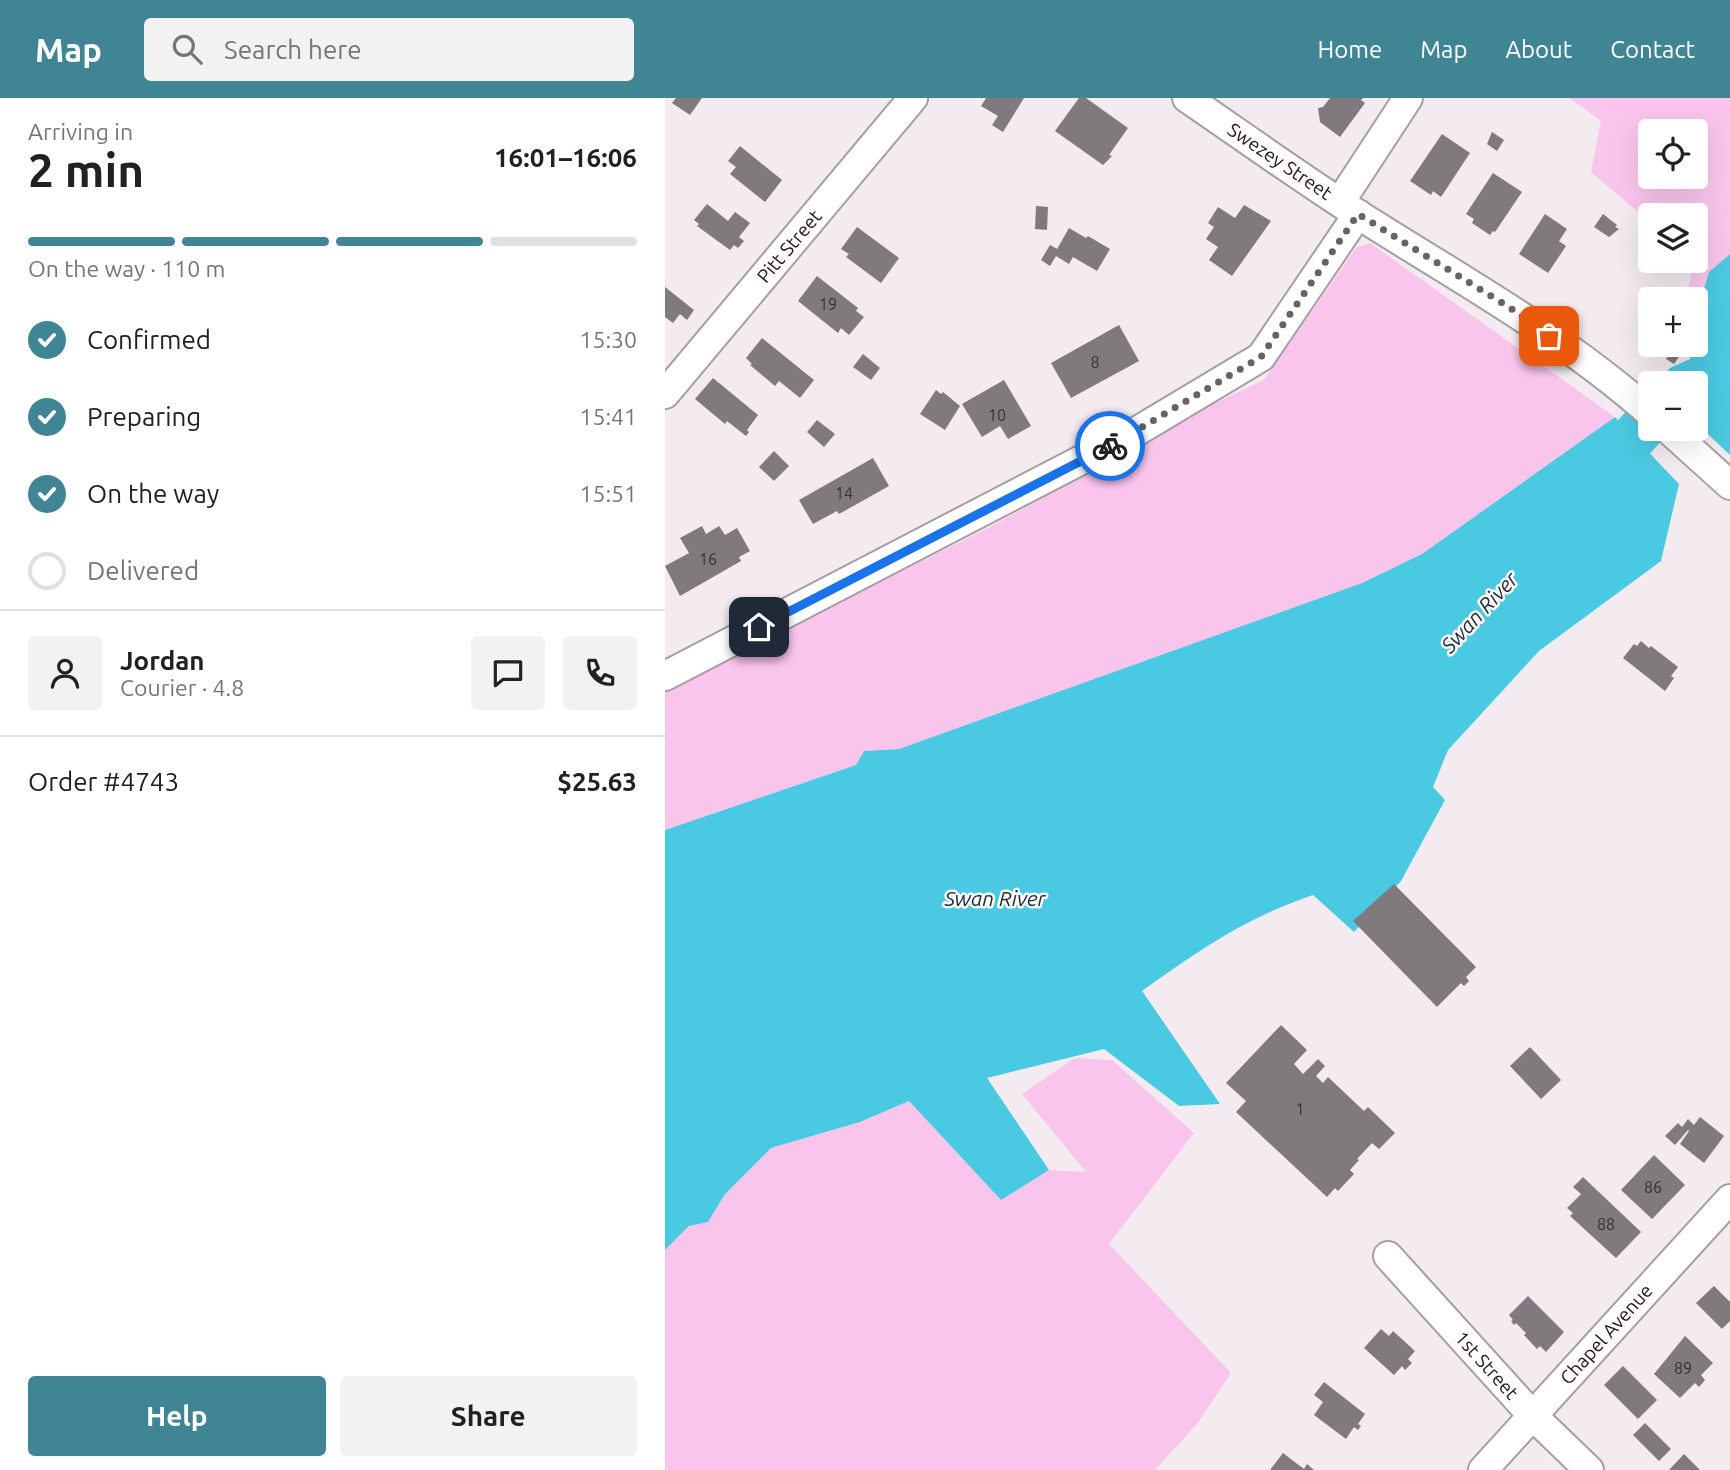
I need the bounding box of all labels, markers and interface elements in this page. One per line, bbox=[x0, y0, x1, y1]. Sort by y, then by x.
search box bbox=[144, 18, 634, 81]
icon: search bbox=[168, 30, 206, 68]
text: Map bbox=[35, 31, 102, 68]
text: Search here bbox=[224, 35, 362, 64]
text: Home bbox=[1317, 36, 1382, 63]
text: Map bbox=[1420, 36, 1467, 63]
text: About bbox=[1505, 36, 1572, 63]
text: Contact bbox=[1610, 36, 1695, 63]
street label: Swezey Street bbox=[1224, 118, 1337, 204]
text: Arriving in bbox=[28, 119, 133, 144]
map controls bbox=[1638, 119, 1708, 441]
button: locate bbox=[1638, 119, 1708, 189]
text: 16:01–16:06 bbox=[494, 143, 637, 172]
text: 2 min bbox=[28, 144, 144, 196]
button: layers bbox=[1638, 203, 1708, 273]
street label: Pitt Street bbox=[752, 205, 826, 287]
text: On the way · 110 m bbox=[28, 256, 225, 281]
button: + bbox=[1638, 287, 1708, 357]
house number: 19 bbox=[819, 295, 837, 313]
pin bbox=[1519, 306, 1579, 366]
icon: bag bbox=[1530, 317, 1568, 355]
icon: check bbox=[28, 321, 66, 359]
text: Confirmed bbox=[87, 325, 211, 354]
text: 15:30 bbox=[579, 327, 637, 352]
house number: 8 bbox=[1090, 353, 1100, 371]
button: − bbox=[1638, 371, 1708, 441]
icon: check bbox=[28, 398, 66, 436]
text: Preparing bbox=[87, 402, 201, 431]
text: 15:41 bbox=[579, 404, 637, 429]
house number: 10 bbox=[988, 406, 1006, 424]
courier bbox=[1075, 411, 1145, 481]
icon: bike bbox=[1091, 427, 1129, 465]
icon: check bbox=[28, 475, 66, 513]
text: On the way bbox=[87, 479, 219, 508]
text: 15:51 bbox=[579, 481, 637, 506]
house number: 14 bbox=[835, 484, 853, 502]
house number: 16 bbox=[699, 550, 717, 568]
text: Delivered bbox=[87, 556, 199, 585]
water label: Swan River bbox=[1435, 566, 1523, 658]
pin bbox=[729, 597, 789, 657]
icon: home bbox=[740, 608, 778, 646]
button: person bbox=[28, 636, 102, 710]
button: chat bbox=[471, 636, 545, 710]
button: phone bbox=[563, 636, 637, 710]
text: Jordan bbox=[120, 646, 205, 675]
text: Courier · 4.8 bbox=[120, 675, 244, 700]
text: Order #4743 bbox=[28, 767, 179, 796]
text: $25.63 bbox=[557, 767, 637, 796]
water label: Swan River bbox=[943, 886, 1047, 910]
house number: 1 bbox=[1295, 1100, 1305, 1118]
house number: 86 bbox=[1644, 1178, 1662, 1196]
house number: 88 bbox=[1597, 1215, 1615, 1233]
street label: Chapel Avenue bbox=[1555, 1279, 1657, 1389]
street label: 1st Street bbox=[1451, 1326, 1524, 1404]
house number: 89 bbox=[1674, 1359, 1692, 1377]
button: Help bbox=[28, 1376, 326, 1456]
button: Share bbox=[340, 1376, 637, 1456]

